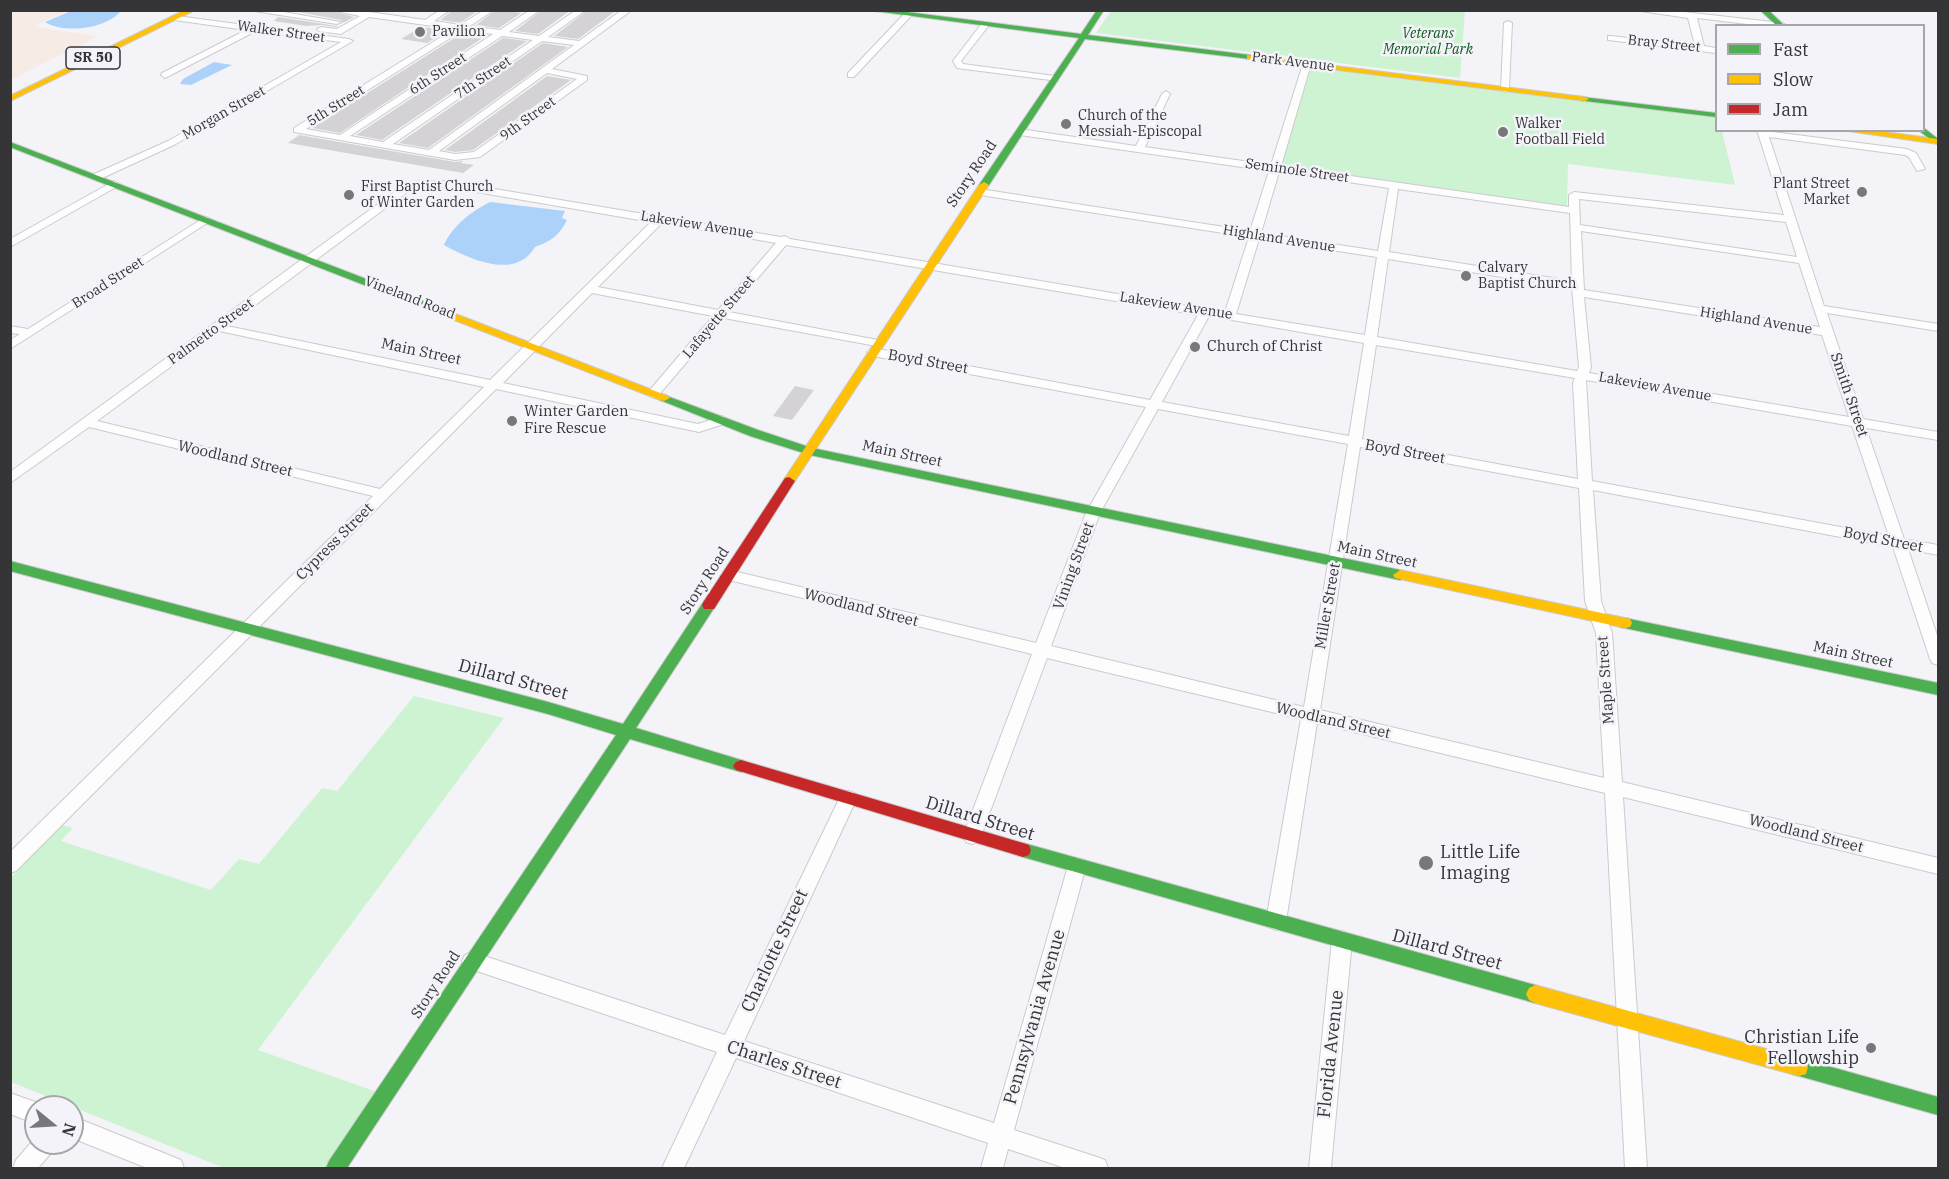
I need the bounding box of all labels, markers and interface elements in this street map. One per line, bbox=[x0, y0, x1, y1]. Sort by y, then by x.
street label: Walker Street bbox=[236, 18, 326, 46]
place label: Pavilion bbox=[432, 24, 485, 40]
legend bbox=[1715, 24, 1925, 132]
marker: Pavilion bbox=[413, 25, 427, 39]
park label: Veterans Memorial Park bbox=[1383, 26, 1473, 58]
street label: Bray Street bbox=[1627, 32, 1701, 56]
text: Fast bbox=[1773, 38, 1808, 61]
road number: SR 50 bbox=[66, 47, 120, 69]
street label: 6th Street bbox=[406, 49, 470, 99]
street label: Park Avenue bbox=[1251, 49, 1335, 75]
street label: 7th Street bbox=[452, 53, 514, 103]
text: Slow bbox=[1773, 68, 1813, 91]
street label: Morgan Street bbox=[180, 82, 268, 144]
street label: 5th Street bbox=[304, 82, 368, 130]
street label: 9th Street bbox=[497, 93, 559, 145]
text: Jam bbox=[1773, 98, 1808, 121]
place label: Church of the Messiah-Episcopal bbox=[1078, 108, 1202, 140]
place label: Walker Football Field bbox=[1515, 116, 1605, 148]
marker: Church of the Messiah-Episcopal bbox=[1059, 117, 1073, 131]
marker: Walker Football Field bbox=[1496, 125, 1510, 139]
street label: Story Road bbox=[943, 137, 1001, 211]
street label: Seminole Street bbox=[1244, 155, 1350, 187]
place label: Plant Street Market bbox=[1773, 176, 1850, 208]
place label: First Baptist Church of Winter Garden bbox=[361, 179, 493, 212]
marker: Plant Street Market bbox=[1855, 185, 1869, 199]
marker: First Baptist Church of Winter Garden bbox=[342, 188, 356, 202]
street label: Lakeview Avenue bbox=[639, 208, 755, 242]
street label: Highland Avenue bbox=[1222, 222, 1336, 256]
street label: Broad Street bbox=[69, 254, 147, 312]
place label: Calvary Baptist Church bbox=[1478, 260, 1577, 292]
marker: Calvary Baptist Church bbox=[1459, 269, 1473, 283]
street label: Lafayette Street bbox=[680, 272, 758, 362]
street label: Vineland Road bbox=[362, 273, 458, 323]
street label: Lakeview Avenue bbox=[1118, 289, 1234, 323]
street label: Palmetto Street bbox=[165, 295, 257, 369]
street label: Highland Avenue bbox=[1699, 304, 1813, 338]
street label: Main Street bbox=[379, 335, 463, 369]
place label: Church of Christ bbox=[1207, 338, 1323, 356]
marker: Church of Christ bbox=[1188, 340, 1202, 354]
street label: Boyd Street bbox=[887, 346, 969, 378]
street label: Smith Street bbox=[1826, 350, 1872, 440]
street label: Lakeview Avenue bbox=[1597, 369, 1713, 405]
place label: Winter Garden Fire Rescue bbox=[524, 403, 629, 438]
marker: Winter Garden Fire Rescue bbox=[505, 414, 519, 428]
street label: Boyd Street bbox=[1364, 436, 1446, 468]
street label: Woodland Street bbox=[176, 437, 294, 481]
street label: Main Street bbox=[860, 437, 944, 471]
street label: Cypress Street bbox=[293, 500, 377, 584]
street label: Vining Street bbox=[1050, 520, 1098, 612]
street label: Boyd Street bbox=[1841, 523, 1925, 557]
street label: Main Street bbox=[1335, 538, 1419, 572]
street label: Story Road bbox=[677, 544, 733, 618]
street label: Miller Street bbox=[1312, 562, 1344, 650]
street label: Woodland Street bbox=[802, 585, 920, 631]
street label: Maple Street bbox=[1594, 635, 1618, 725]
street label: Main Street bbox=[1811, 638, 1895, 672]
street label: Dillard Street bbox=[456, 655, 570, 705]
street label: Woodland Street bbox=[1274, 699, 1392, 743]
street label: Dillard Street bbox=[923, 792, 1037, 846]
street label: Woodland Street bbox=[1747, 811, 1865, 857]
place label: Little Life Imaging bbox=[1440, 842, 1520, 884]
marker: Little Life Imaging bbox=[1417, 854, 1435, 872]
street label: Charlotte Street bbox=[737, 886, 813, 1016]
street label: Dillard Street bbox=[1390, 925, 1504, 975]
street label: Pennsylvania Avenue bbox=[1000, 927, 1070, 1107]
street label: Story Road bbox=[408, 948, 464, 1022]
street label: Florida Avenue bbox=[1314, 989, 1348, 1119]
place label: Christian Life Fellowship bbox=[1744, 1027, 1859, 1070]
street label: Charles Street bbox=[724, 1036, 844, 1094]
marker: Christian Life Fellowship bbox=[1864, 1041, 1878, 1055]
north arrow bbox=[24, 1095, 84, 1155]
text: N bbox=[58, 1121, 81, 1139]

